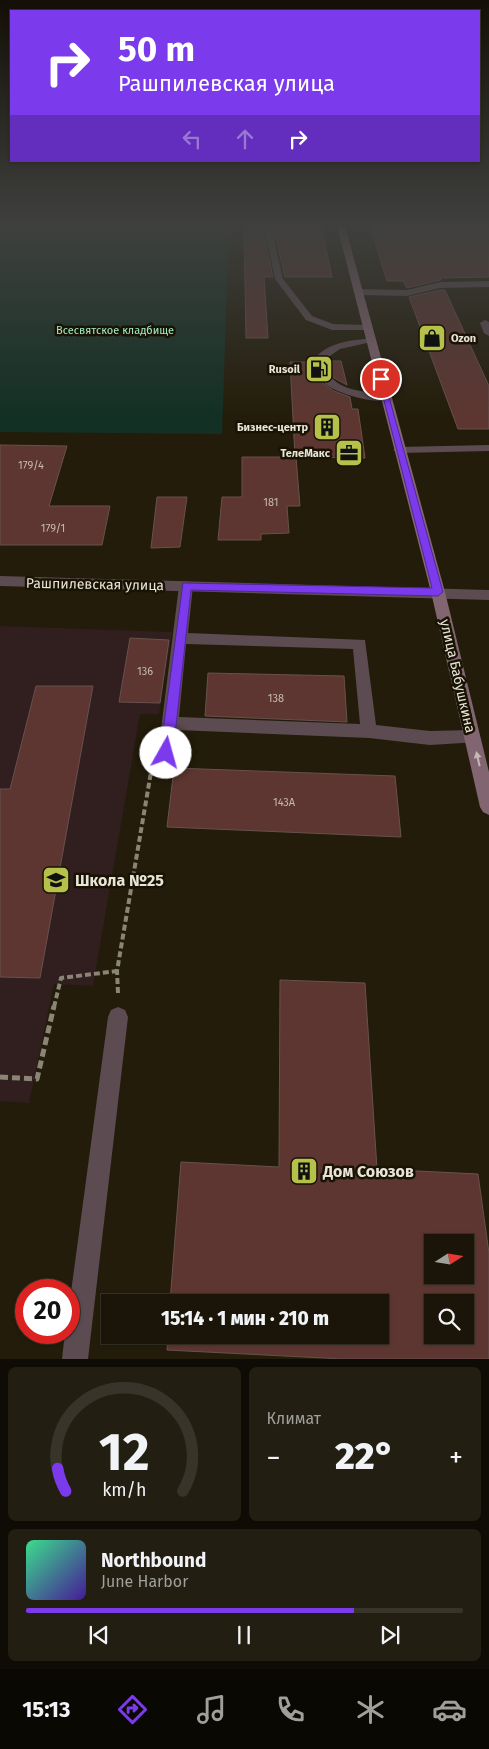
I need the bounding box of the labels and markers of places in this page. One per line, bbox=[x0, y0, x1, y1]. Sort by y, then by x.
shop icon: Ozon bbox=[417, 323, 447, 353]
place label: Ozon bbox=[451, 332, 476, 345]
fuel station icon: Rusoil bbox=[304, 354, 334, 384]
pin bbox=[360, 358, 402, 400]
place label: Rusoil bbox=[269, 363, 301, 376]
building icon: Бизнес-центр bbox=[312, 412, 342, 442]
place label: Бизнес-центр bbox=[237, 421, 308, 434]
office icon: ТелеМакс bbox=[334, 438, 364, 468]
place label: ТелеМакс bbox=[281, 447, 331, 460]
school or university icon: Школа №25 bbox=[41, 865, 71, 895]
place label: Школа №25 bbox=[75, 871, 164, 890]
building icon: Дом Союзов bbox=[289, 1156, 319, 1186]
place label: Дом Союзов bbox=[322, 1162, 414, 1181]

